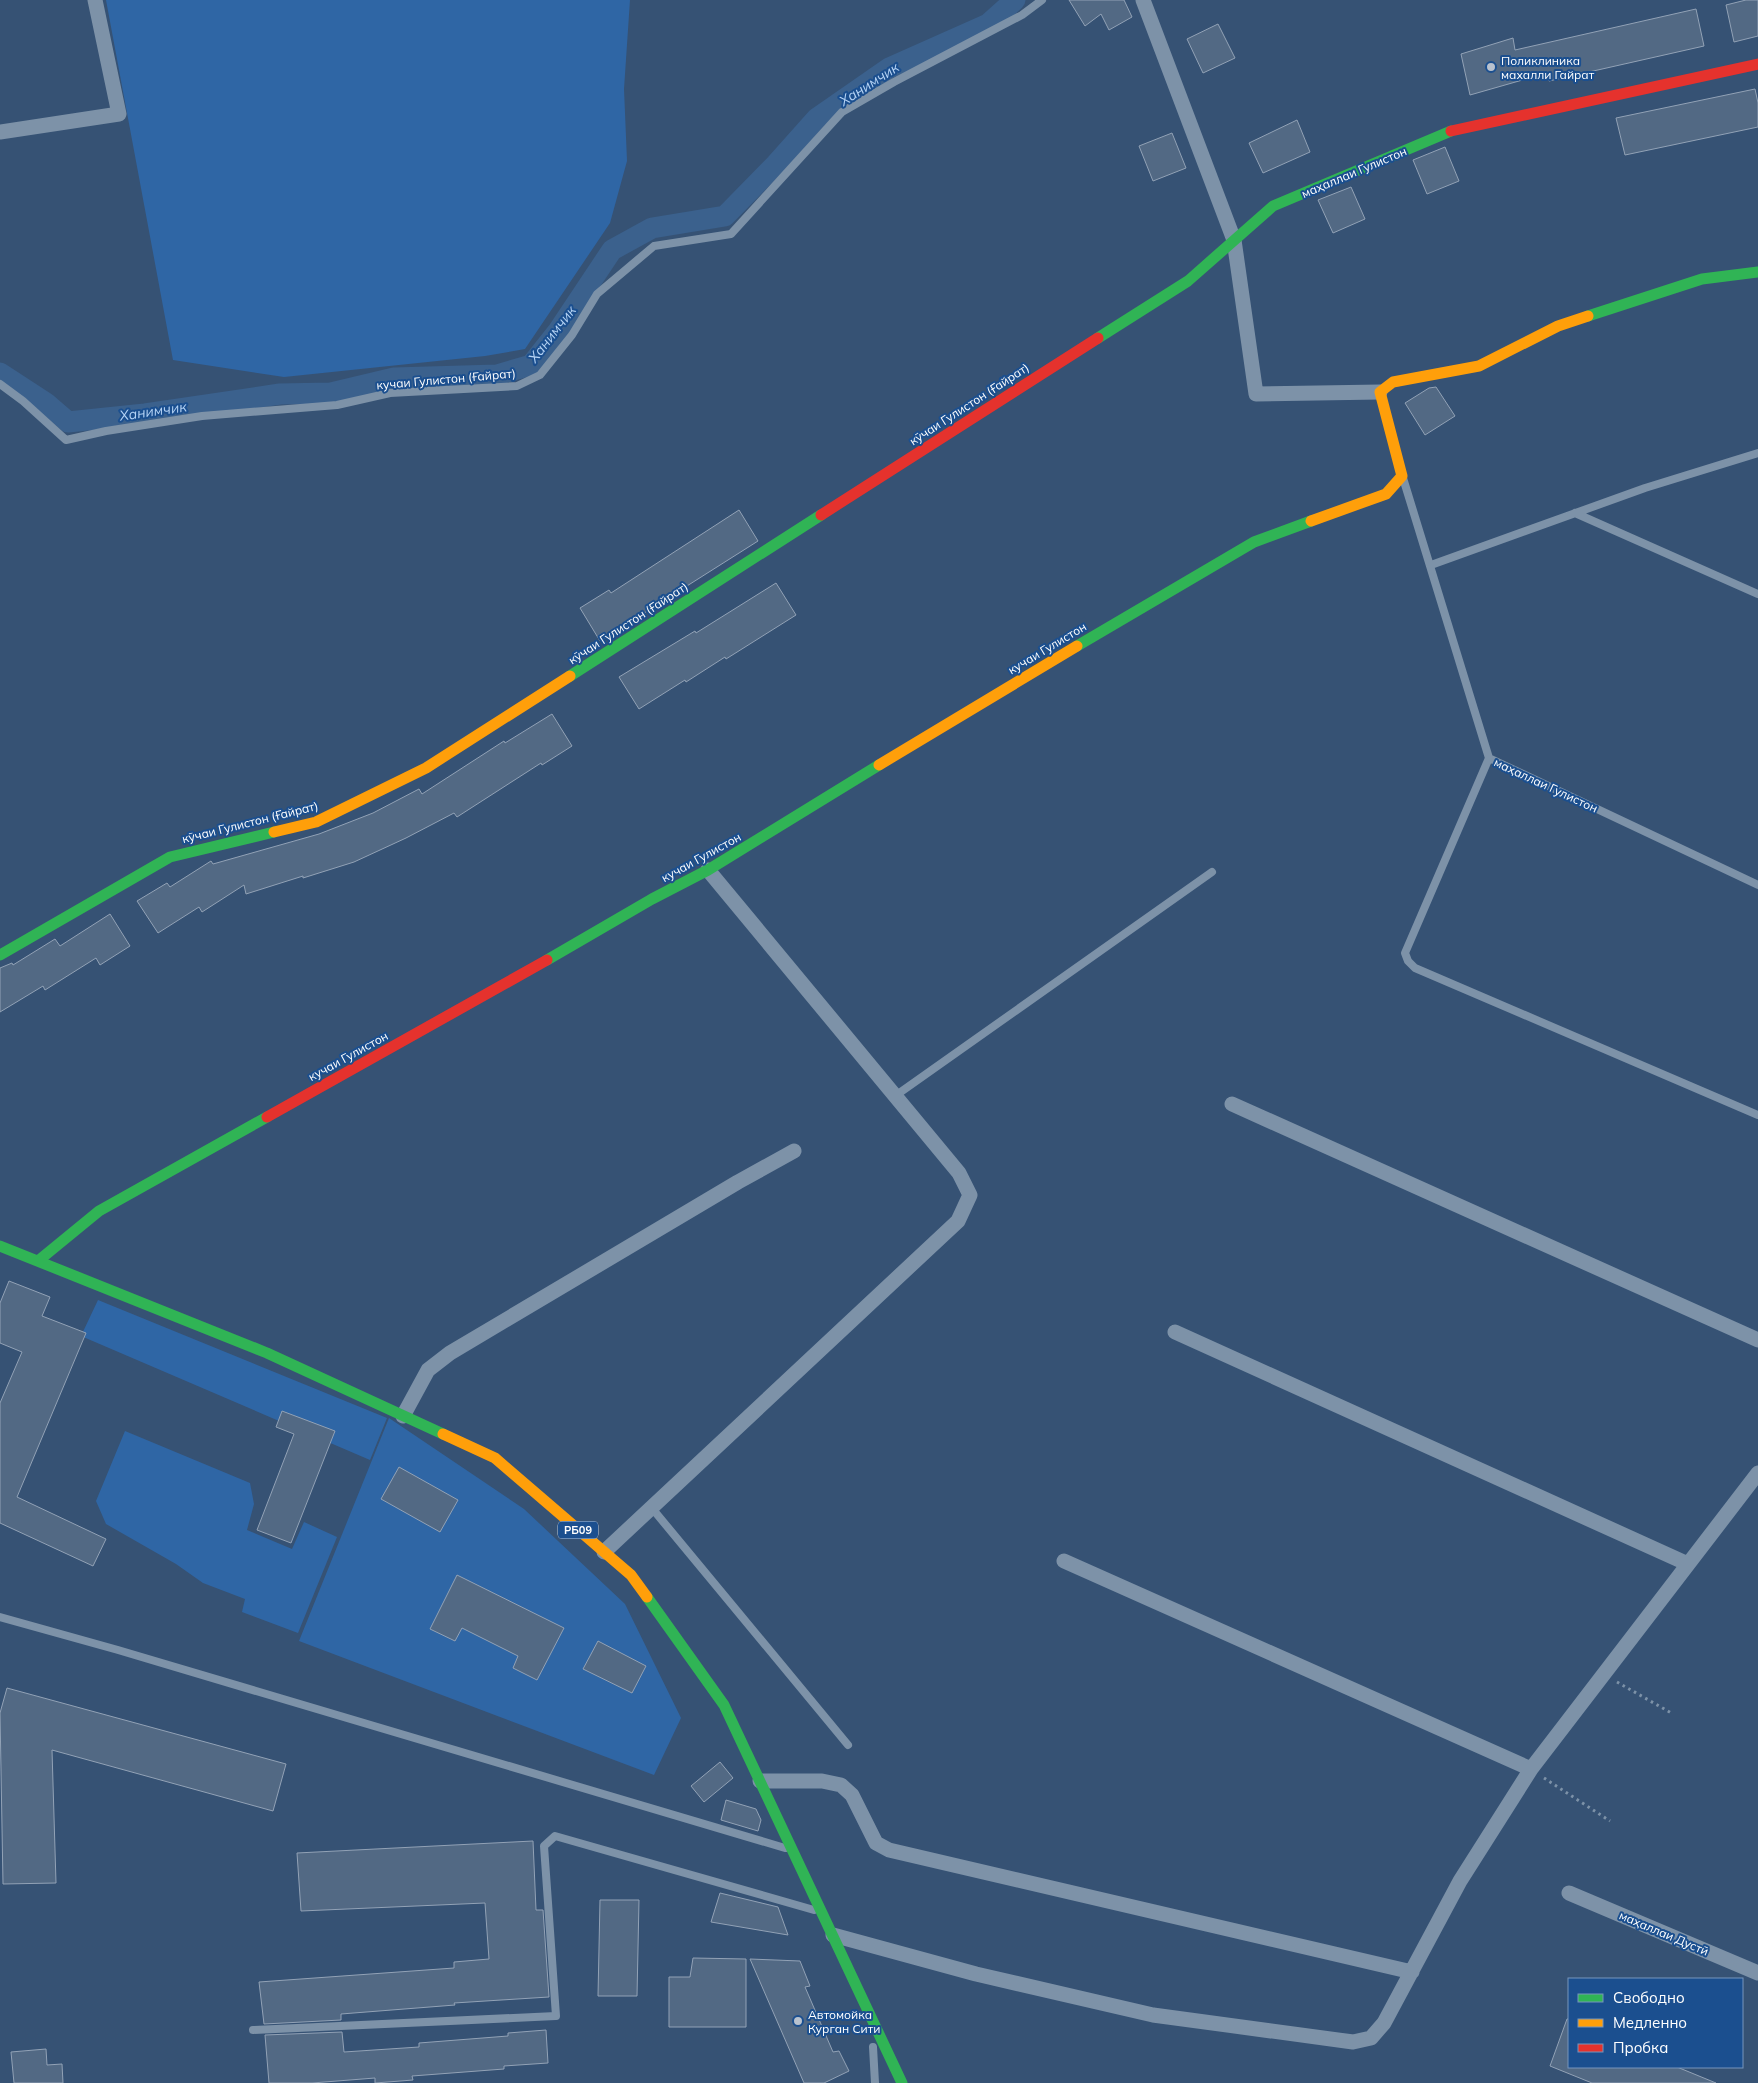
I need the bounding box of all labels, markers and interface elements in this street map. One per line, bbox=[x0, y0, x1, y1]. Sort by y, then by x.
place label: Поликлиника махалли Гайрат bbox=[1501, 53, 1595, 82]
water label: Ханимчик bbox=[835, 58, 903, 110]
marker: Поликлиника махалли Гайрат bbox=[1485, 61, 1497, 73]
street label: маҳаллаи Гулистон bbox=[1299, 143, 1409, 201]
water label: Ханимчик bbox=[523, 301, 580, 367]
street label: кӯчаи Гулистон (Ғайрат) bbox=[906, 360, 1032, 448]
street label: кучаи Гулистон (Ғайрат) bbox=[376, 365, 516, 393]
water label: Ханимчик bbox=[117, 397, 188, 425]
street label: кӯчаи Гулистон (Ғайрат) bbox=[565, 579, 691, 667]
street label: кучаи Гулистон bbox=[1005, 619, 1089, 677]
street label: маҳаллаи Гулистон bbox=[1492, 754, 1600, 816]
street label: кӯчаи Гулистон (Ғайрат) bbox=[180, 798, 320, 846]
street label: кучаи Гулистон bbox=[659, 829, 743, 885]
street label: кучаи Гулистон bbox=[306, 1028, 390, 1084]
road number: РБ09 bbox=[558, 1522, 598, 1538]
street label: маҳаллаи Дустӣ bbox=[1617, 1907, 1711, 1959]
legend bbox=[1568, 1978, 1743, 2068]
text: Свободно bbox=[1613, 1988, 1685, 2007]
place label: Автомойка Курган Сити bbox=[808, 2007, 880, 2036]
text: Медленно bbox=[1613, 2013, 1687, 2032]
marker: Автомойка Курган Сити bbox=[792, 2015, 804, 2027]
text: Пробка bbox=[1613, 2038, 1668, 2057]

